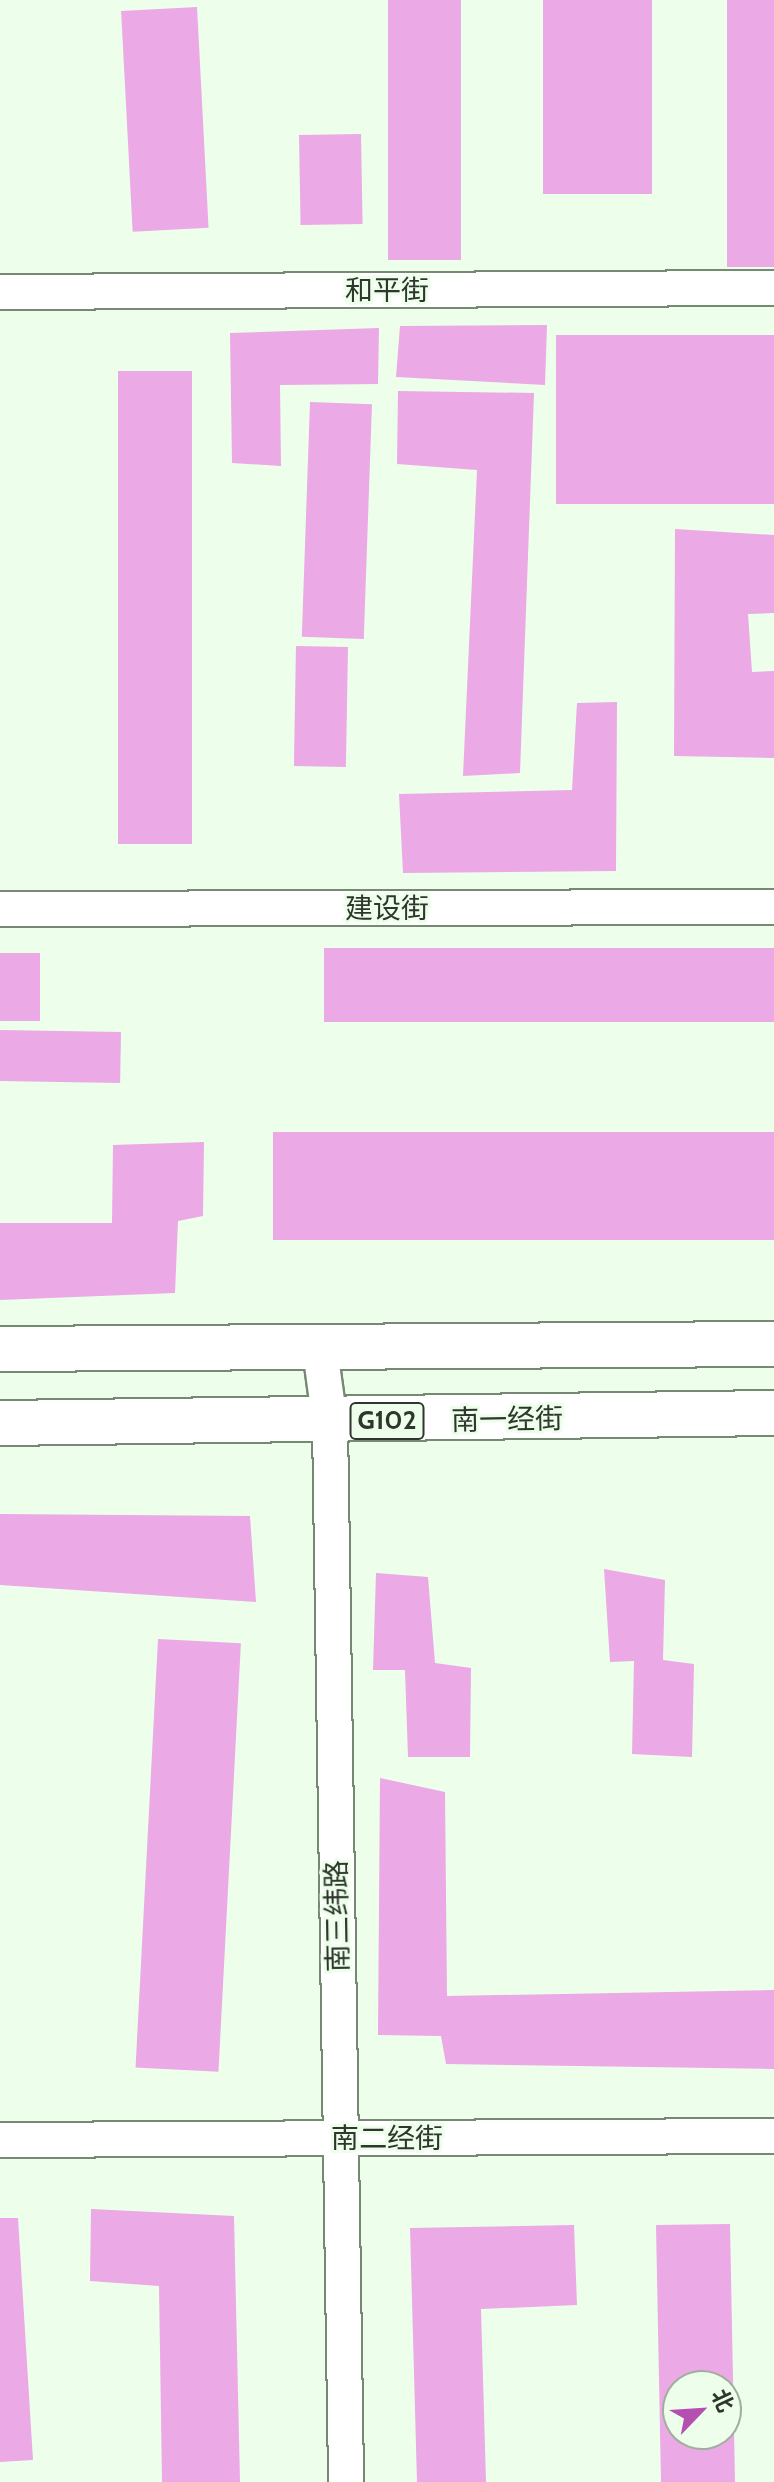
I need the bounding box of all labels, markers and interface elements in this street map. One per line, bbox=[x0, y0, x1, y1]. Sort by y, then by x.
street label: 和平街 bbox=[345, 273, 429, 307]
street label: 建设街 bbox=[345, 891, 429, 925]
road number: G102 bbox=[349, 1399, 425, 1443]
street label: 南一经街 bbox=[451, 1401, 563, 1437]
street label: 南三纬路 bbox=[319, 1860, 355, 1972]
street label: 南二经街 bbox=[331, 2121, 443, 2155]
north arrow bbox=[662, 2370, 742, 2450]
text: 北 bbox=[706, 2385, 739, 2416]

